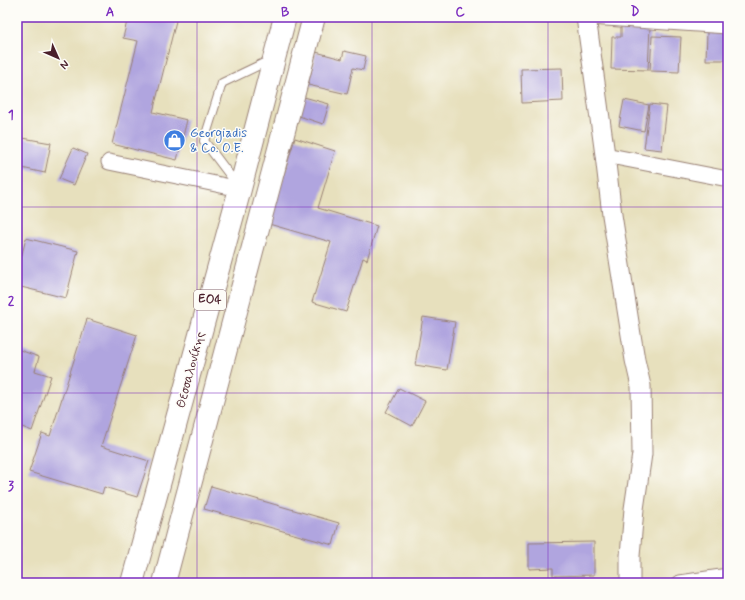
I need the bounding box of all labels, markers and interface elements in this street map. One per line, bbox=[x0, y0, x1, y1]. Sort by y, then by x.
text: A bbox=[106, 4, 114, 21]
text: B bbox=[281, 4, 290, 21]
text: C bbox=[455, 4, 465, 21]
text: D bbox=[631, 4, 640, 21]
north arrow bbox=[38, 38, 78, 78]
text: N bbox=[57, 57, 72, 72]
text: 1 bbox=[8, 107, 14, 124]
place label: Georgiadis & Co. O.E. bbox=[190, 125, 247, 157]
shop icon: Georgiadis & Co. O.E. bbox=[161, 127, 187, 153]
road number: ΕΟ4 bbox=[194, 290, 226, 310]
text: 2 bbox=[8, 293, 15, 310]
street label: Θεσσαλονίκης bbox=[173, 330, 209, 410]
text: 3 bbox=[8, 478, 14, 495]

